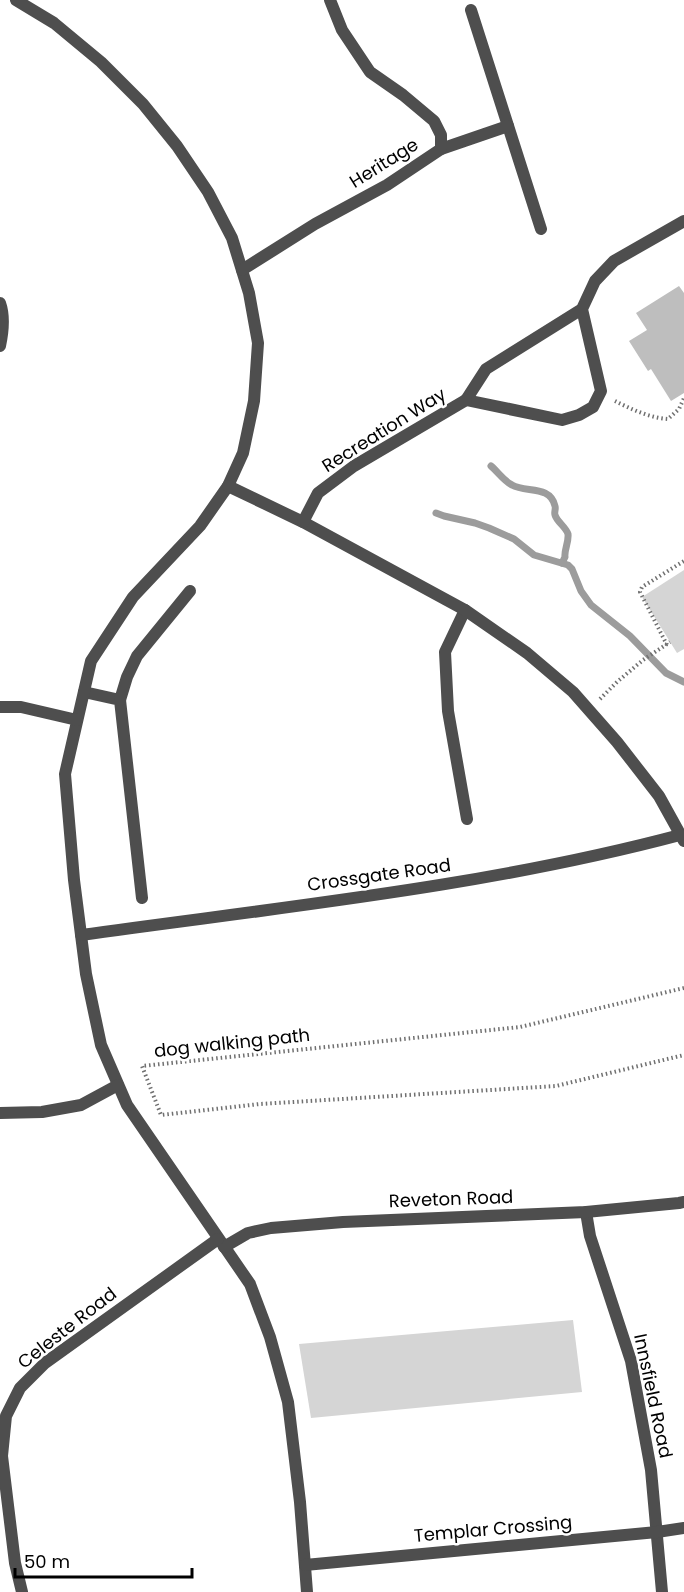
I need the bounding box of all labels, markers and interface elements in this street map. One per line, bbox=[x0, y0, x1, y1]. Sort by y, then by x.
street label: Heritage bbox=[345, 132, 423, 194]
street label: Recreation Way bbox=[317, 381, 450, 478]
street label: Crossgate Road bbox=[306, 852, 452, 897]
street label: dog walking path bbox=[153, 1022, 311, 1063]
street label: Reveton Road bbox=[388, 1184, 514, 1213]
street label: Celeste Road bbox=[12, 1281, 121, 1374]
street label: Innsfield Road bbox=[628, 1331, 679, 1460]
street label: Templar Crossing bbox=[413, 1509, 573, 1548]
scale bar bbox=[15, 1541, 192, 1579]
text: 50 m bbox=[24, 1549, 70, 1574]

